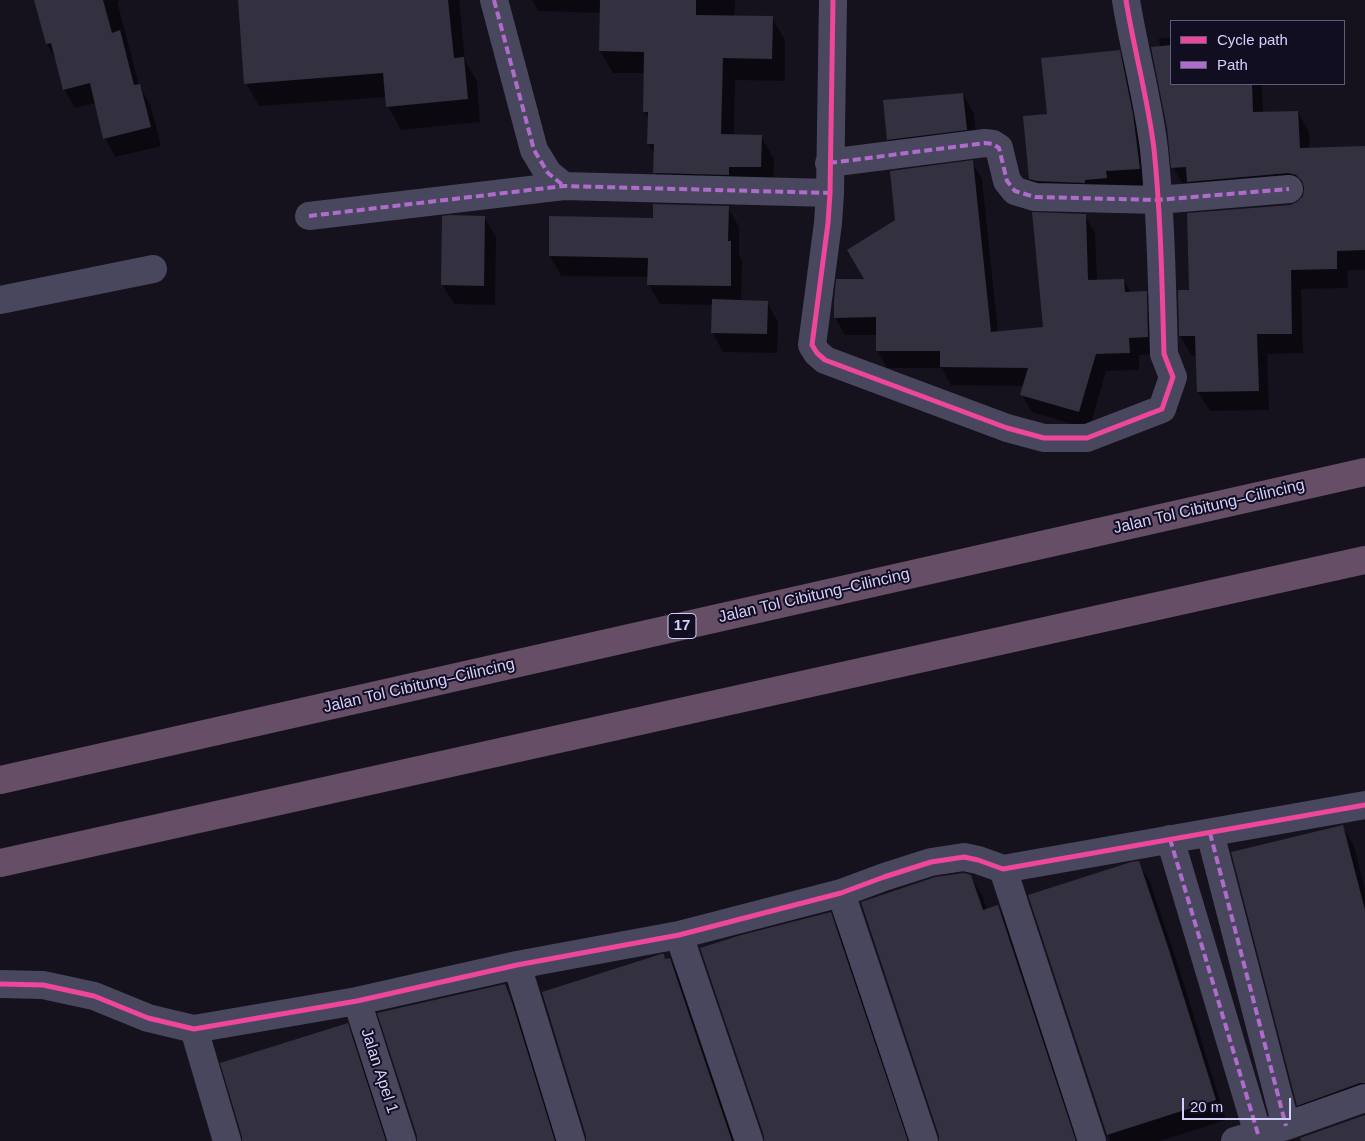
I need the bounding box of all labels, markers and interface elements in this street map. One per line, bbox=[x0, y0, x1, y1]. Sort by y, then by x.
legend bbox=[1170, 20, 1345, 85]
text: Cycle path bbox=[1217, 31, 1288, 48]
text: Path bbox=[1217, 56, 1248, 73]
street label: Jalan Tol Cibitung–Cilincing bbox=[1112, 476, 1306, 538]
street label: Jalan Tol Cibitung–Cilincing bbox=[717, 565, 911, 627]
road number: 17 bbox=[668, 614, 696, 638]
street label: Jalan Tol Cibitung–Cilincing bbox=[322, 655, 516, 717]
street label: Jalan Apel 1 bbox=[356, 1026, 402, 1116]
scale bar bbox=[1185, 1088, 1294, 1120]
text: 20 m bbox=[1190, 1098, 1223, 1115]

